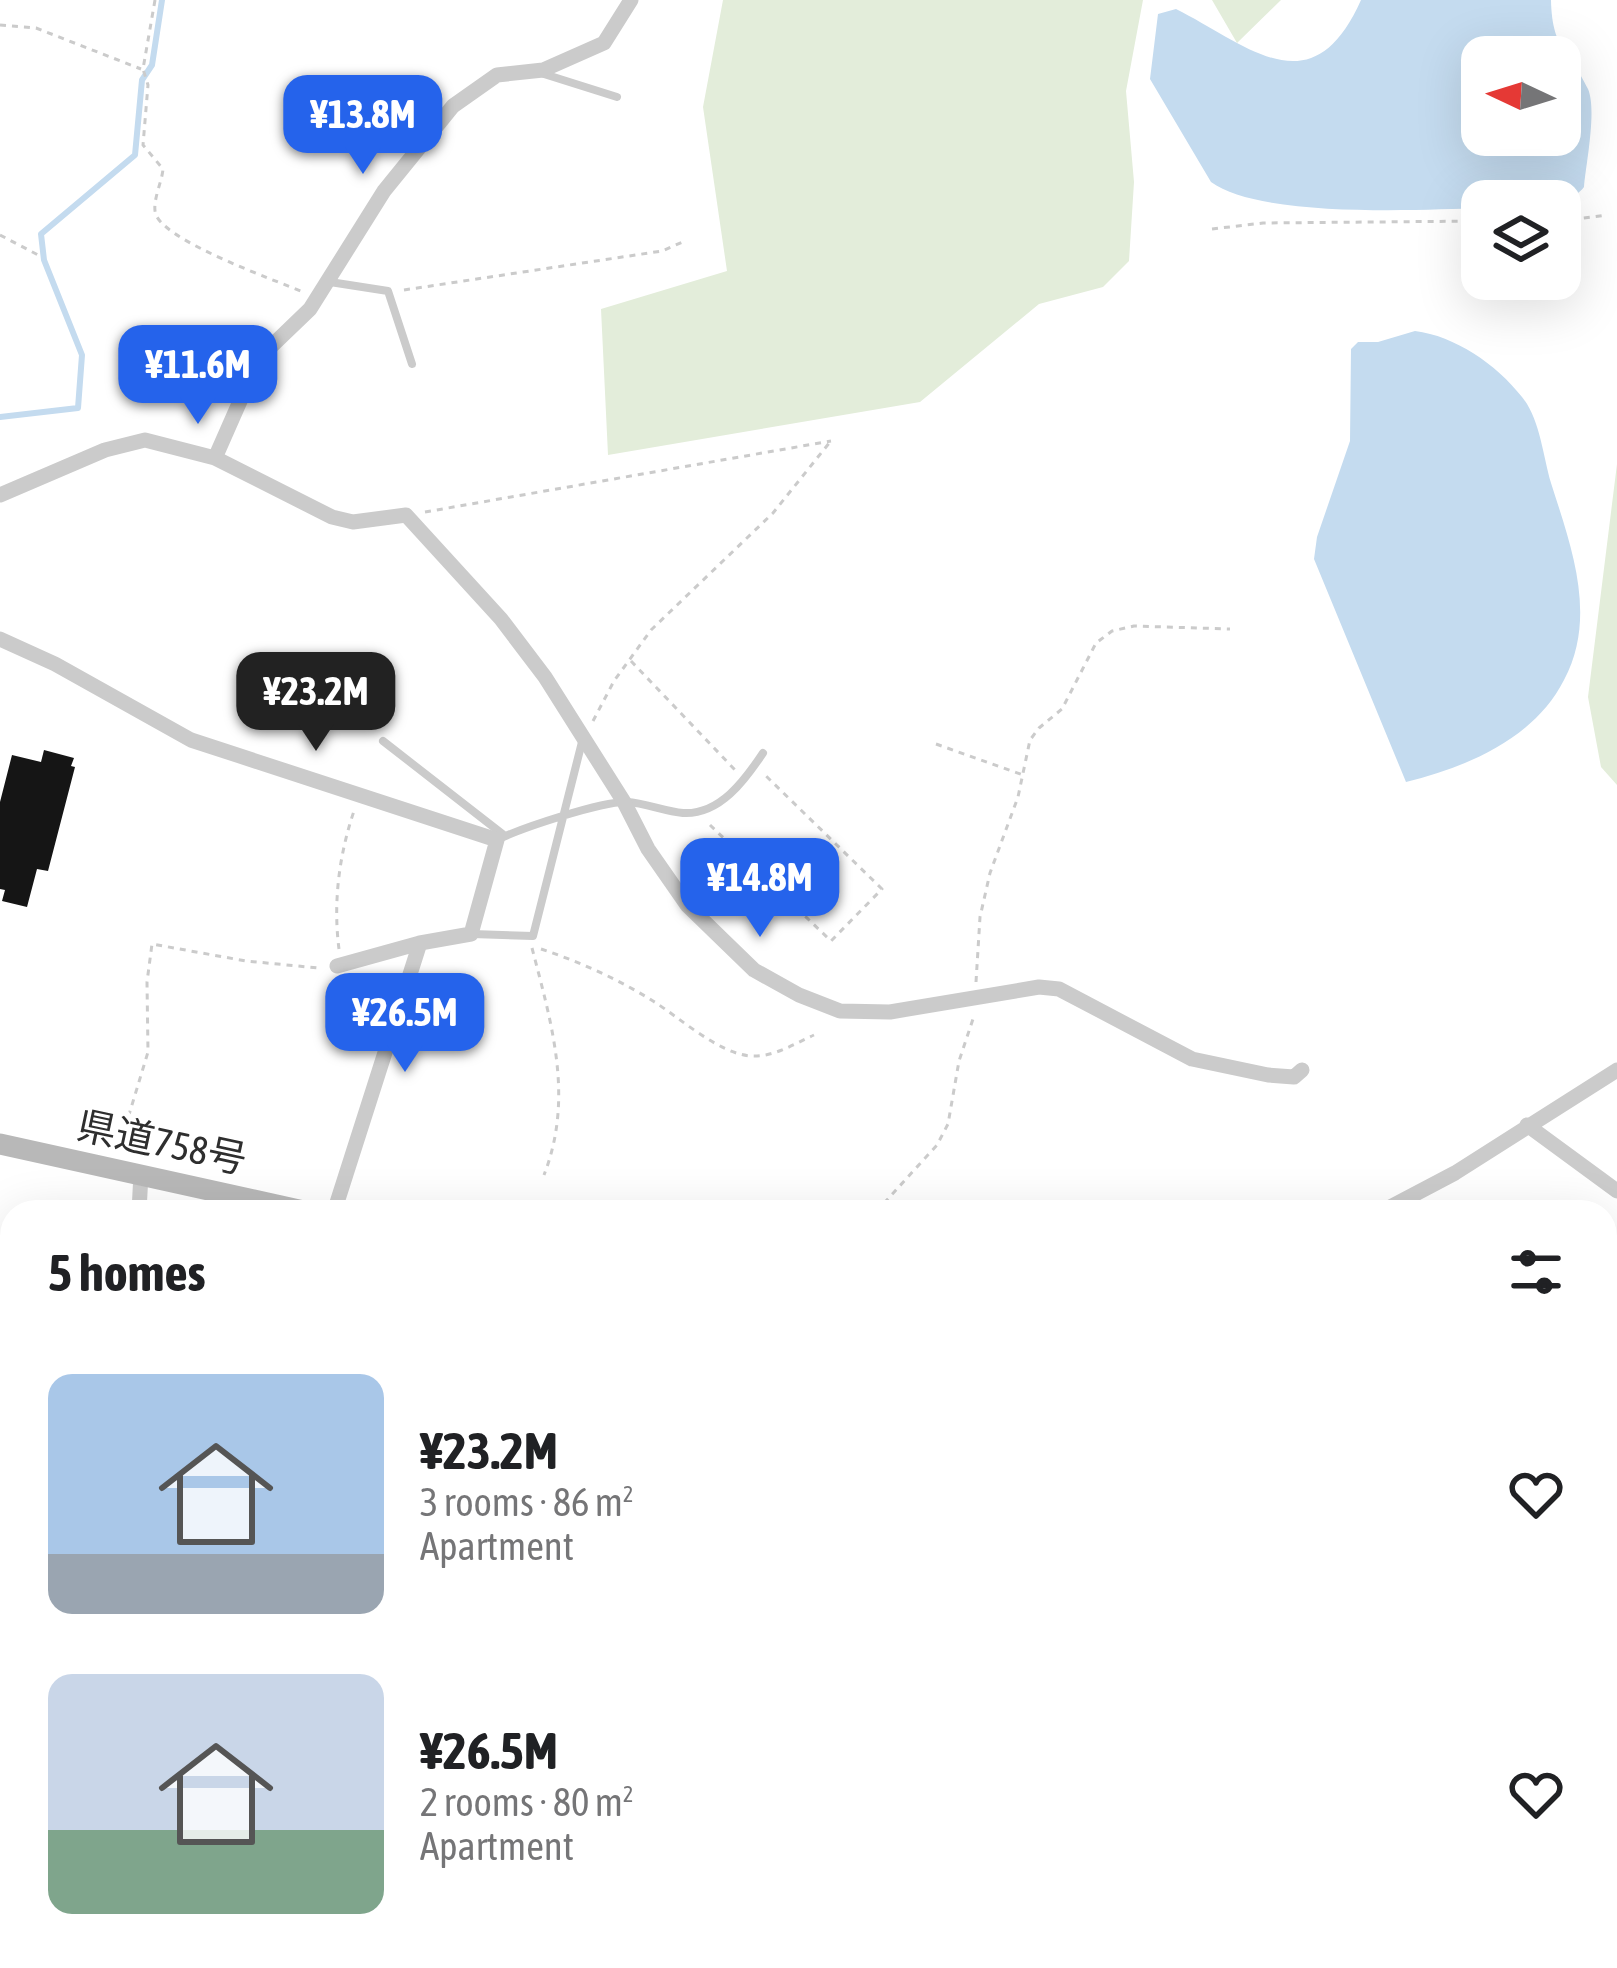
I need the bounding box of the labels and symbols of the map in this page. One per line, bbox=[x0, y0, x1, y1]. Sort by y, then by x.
north arrow bbox=[1461, 36, 1581, 156]
pin: ¥13.8M bbox=[265, 75, 461, 177]
pin: ¥11.6M bbox=[100, 325, 296, 427]
pin: ¥23.2M bbox=[218, 652, 414, 754]
pin: ¥14.8M bbox=[662, 838, 858, 940]
pin: ¥26.5M bbox=[307, 973, 503, 1075]
street label: 県道758号 bbox=[73, 1103, 251, 1181]

